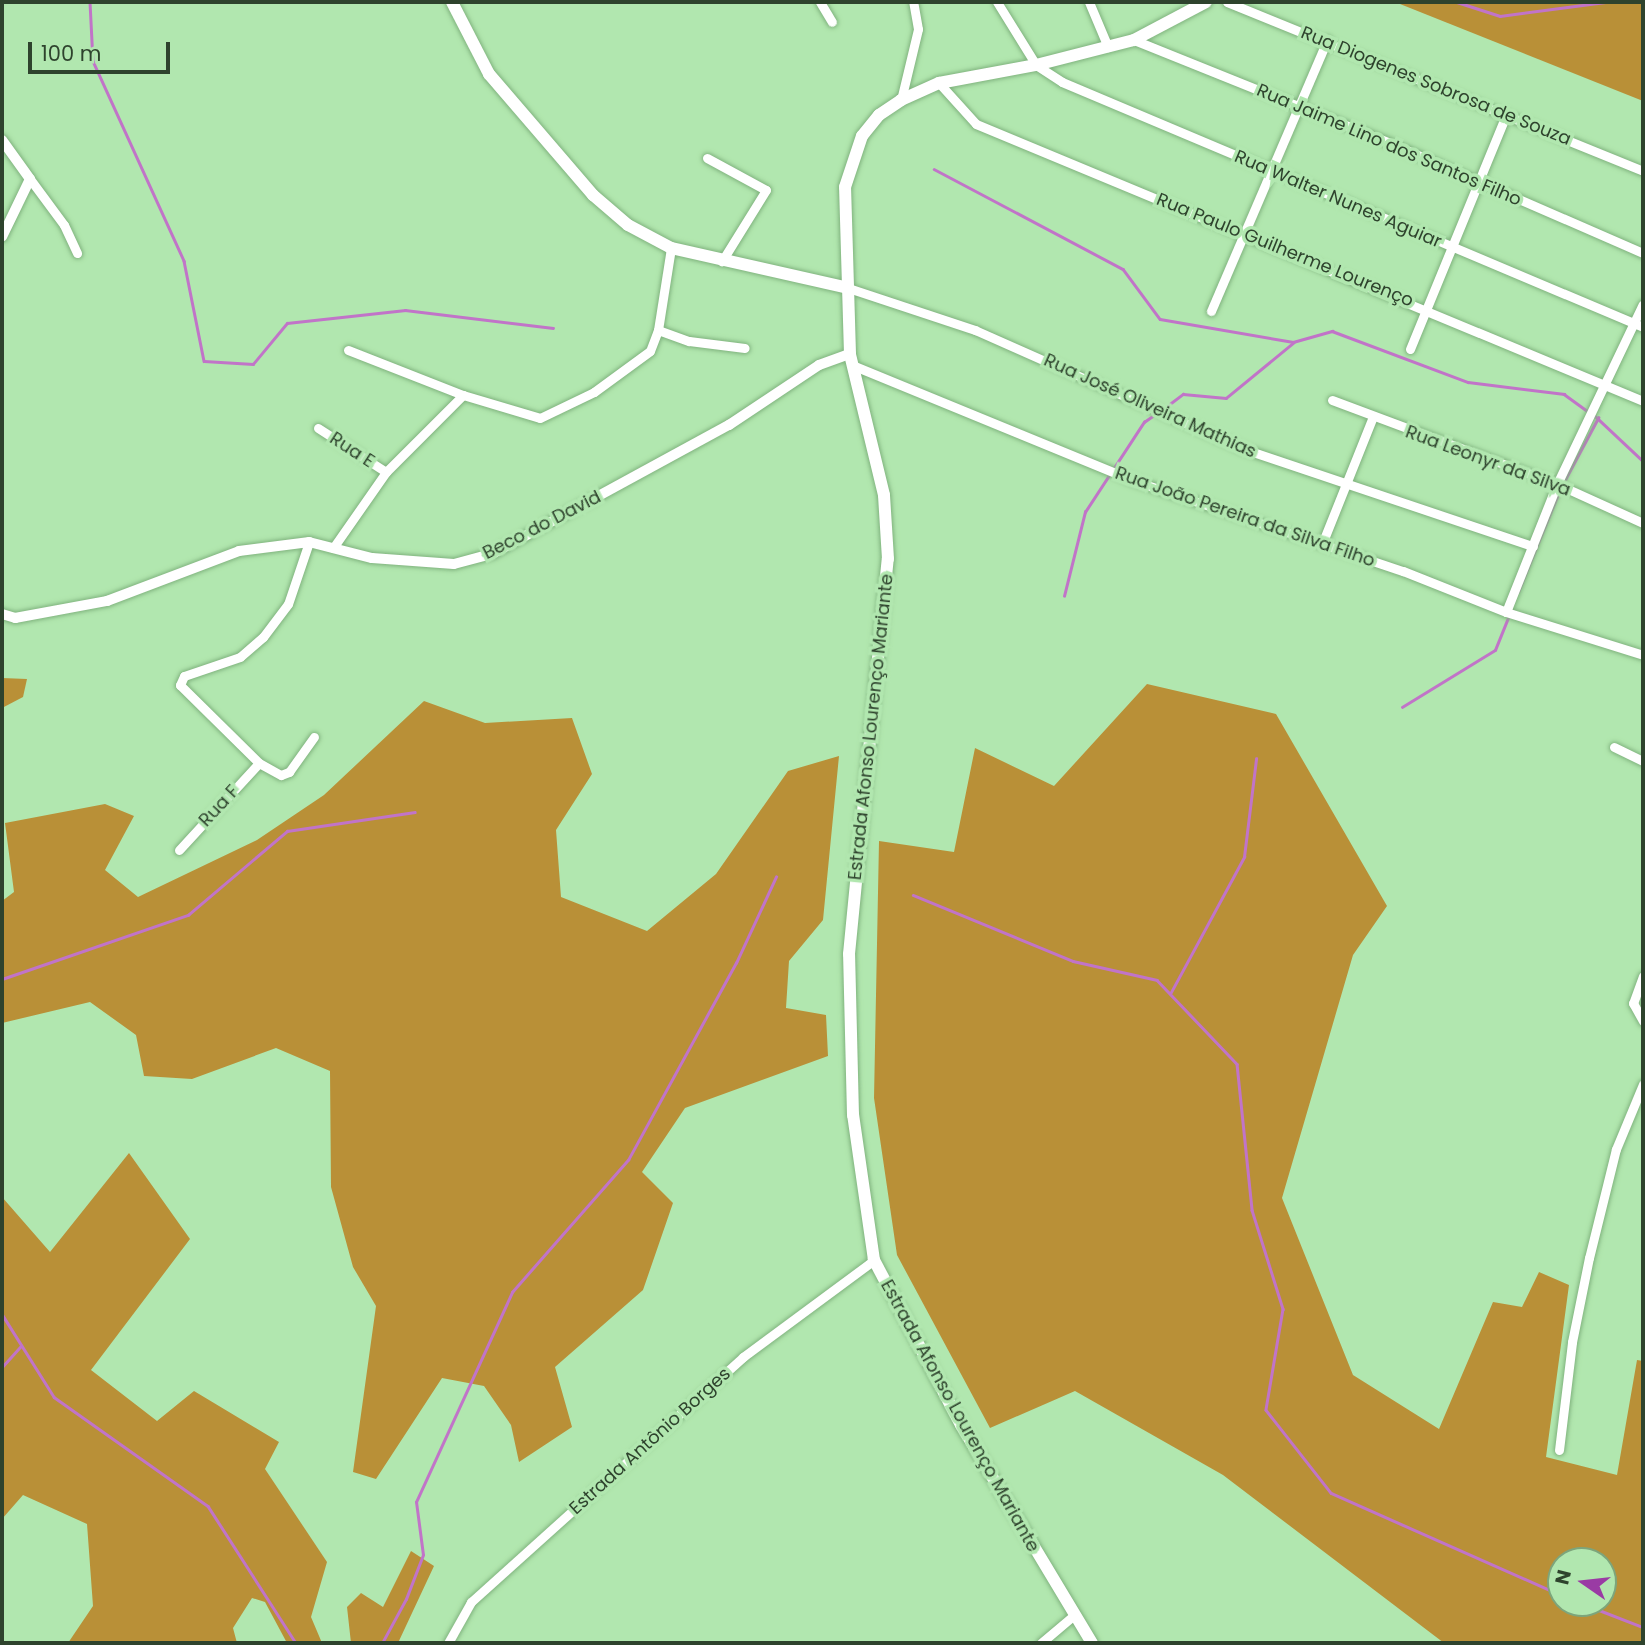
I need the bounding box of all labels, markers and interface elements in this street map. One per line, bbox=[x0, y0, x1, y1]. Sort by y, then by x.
street label: Rua Diogenes Sobrosa de Souza bbox=[1298, 22, 1574, 150]
scale bar bbox=[32, 28, 173, 72]
text: 100 m bbox=[41, 39, 101, 68]
street label: Rua Jaime Lino dos Santos Filho bbox=[1253, 79, 1525, 211]
street label: Rua Walter Nunes Aguiar bbox=[1231, 145, 1445, 253]
street label: Rua Paulo Guilherme Lourenço bbox=[1153, 188, 1417, 312]
street label: Rua José Oliveira Mathias bbox=[1041, 349, 1259, 463]
street label: Rua Leonyr da Silva bbox=[1403, 421, 1573, 501]
street label: Rua E bbox=[326, 428, 378, 472]
street label: Rua João Pereira da Silva Filho bbox=[1112, 462, 1378, 572]
street label: Beco do David bbox=[479, 486, 605, 564]
street label: Estrada Afonso Lourenço Mariante bbox=[844, 573, 898, 881]
street label: Rua F bbox=[195, 781, 243, 831]
street label: Estrada Afonso Lourenço Mariante bbox=[876, 1276, 1044, 1556]
street label: Estrada Antônio Borges bbox=[565, 1363, 735, 1519]
north arrow bbox=[1547, 1547, 1617, 1617]
text: N bbox=[1548, 1567, 1578, 1587]

